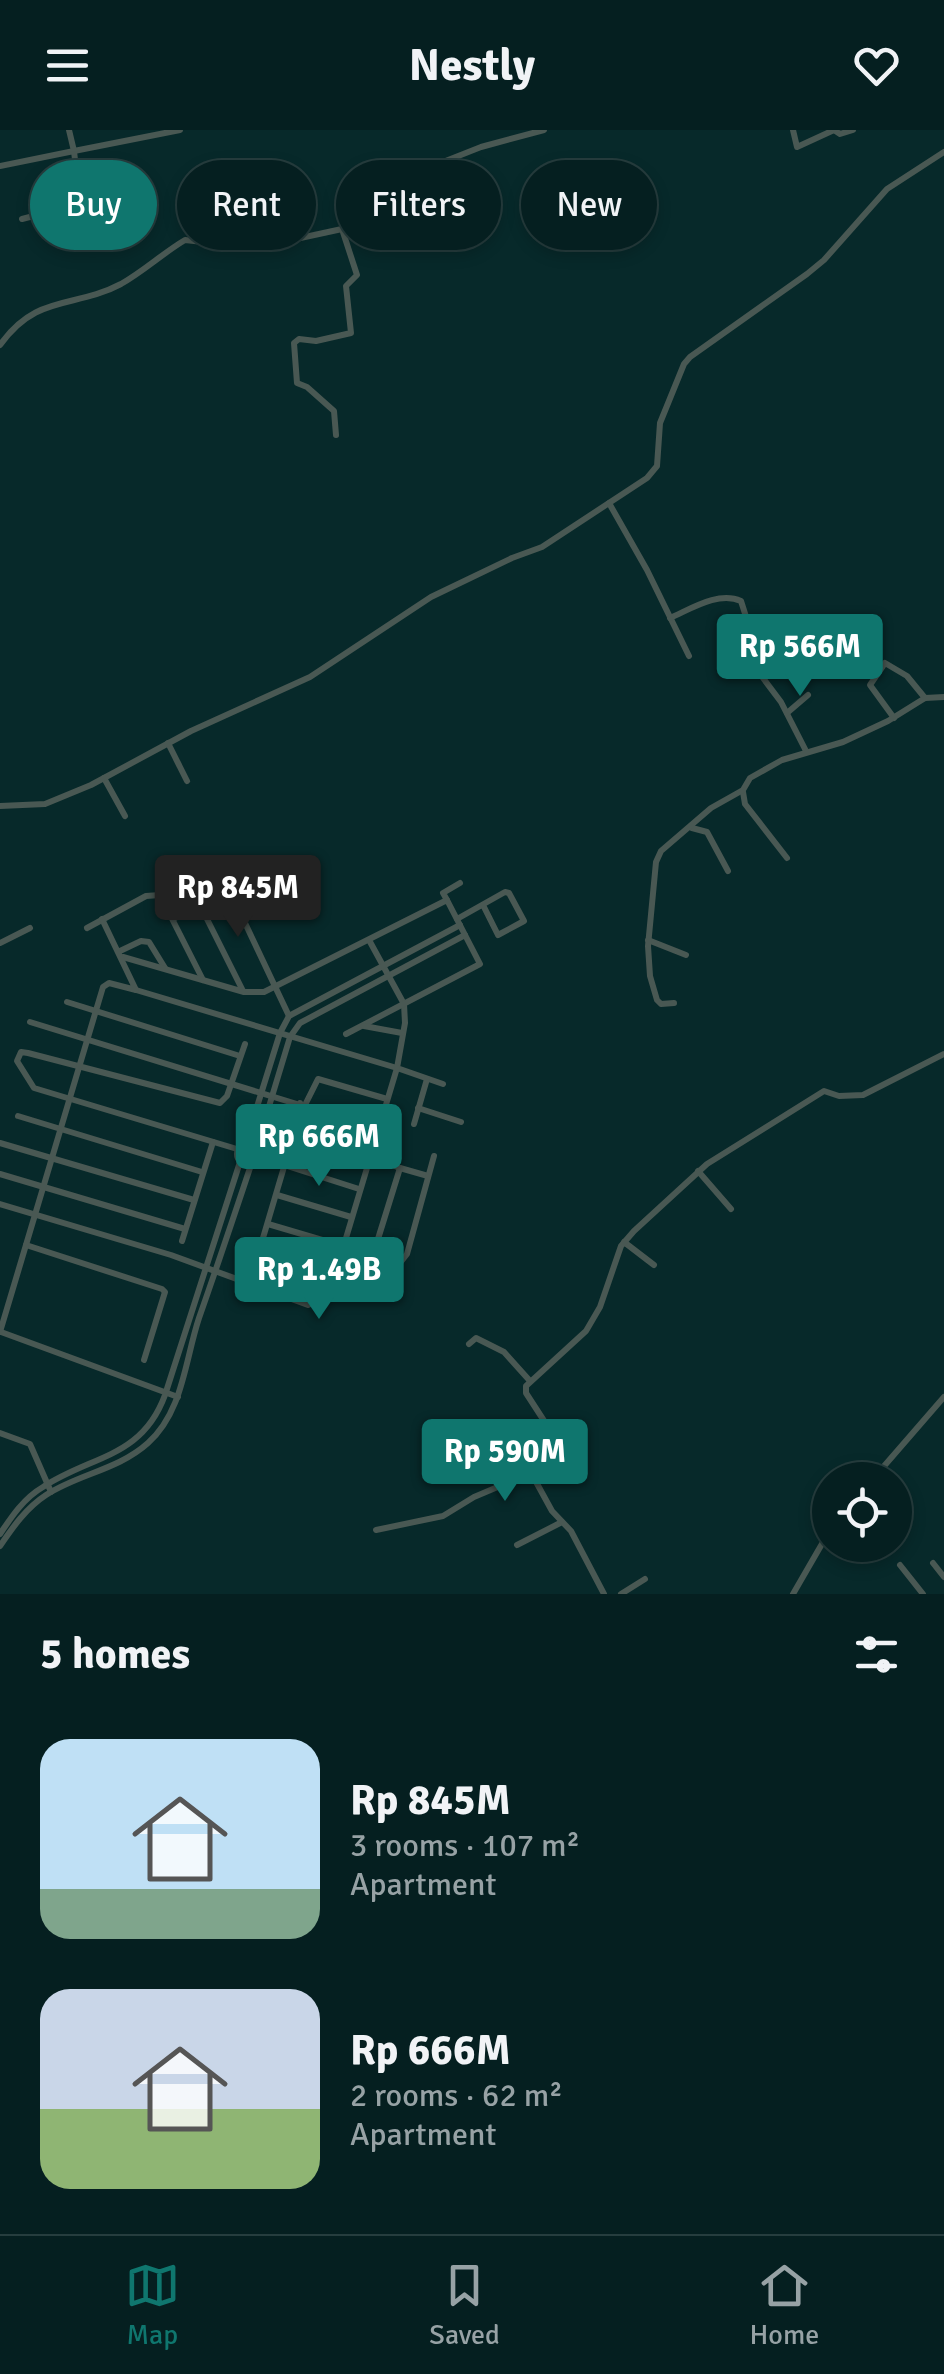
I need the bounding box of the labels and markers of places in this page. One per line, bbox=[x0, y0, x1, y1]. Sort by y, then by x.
pin: Rp 566M bbox=[708, 614, 892, 699]
pin: Rp 845M bbox=[146, 855, 330, 940]
pin: Rp 666M bbox=[227, 1104, 411, 1189]
pin: Rp 1.49B bbox=[216, 1237, 422, 1322]
pin: Rp 590M bbox=[413, 1419, 597, 1504]

